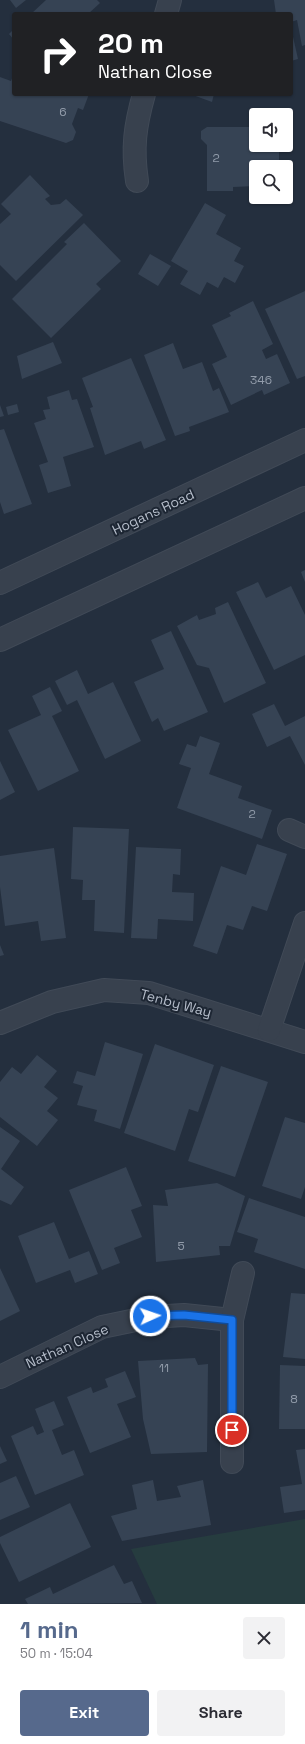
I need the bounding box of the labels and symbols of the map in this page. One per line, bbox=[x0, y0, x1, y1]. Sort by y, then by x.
house number: 6 bbox=[59, 104, 67, 120]
house number: 2 bbox=[212, 150, 220, 166]
house number: 346 bbox=[250, 372, 272, 388]
street label: Hogans Road bbox=[109, 485, 197, 539]
house number: 2 bbox=[248, 806, 256, 822]
street label: Tenby Way bbox=[138, 985, 214, 1021]
house number: 5 bbox=[177, 1238, 185, 1254]
position arrow bbox=[129, 1295, 171, 1337]
street label: Nathan Close bbox=[23, 1320, 111, 1372]
house number: 11 bbox=[159, 1360, 169, 1376]
house number: 8 bbox=[290, 1391, 298, 1407]
pin bbox=[215, 1413, 249, 1447]

